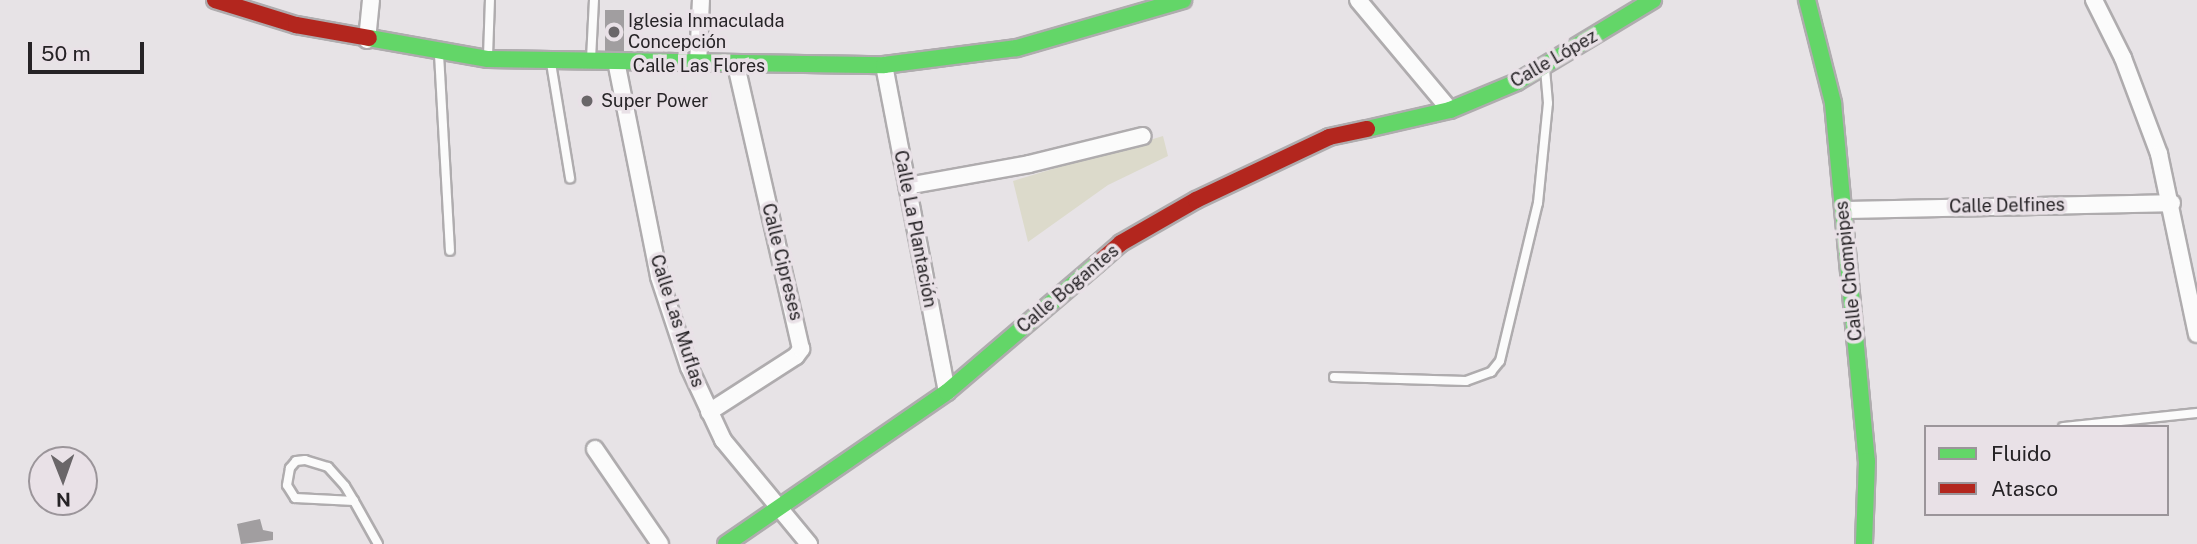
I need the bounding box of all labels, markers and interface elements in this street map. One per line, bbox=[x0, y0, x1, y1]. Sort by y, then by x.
place label: Iglesia Inmaculada Concepción bbox=[628, 11, 785, 54]
marker: Iglesia Inmaculada Concepción bbox=[606, 24, 622, 40]
street label: Calle López bbox=[1507, 26, 1601, 92]
scale bar bbox=[32, 28, 147, 72]
text: 50 m bbox=[41, 41, 91, 66]
street label: Calle Las Flores bbox=[633, 55, 765, 77]
place label: Super Power bbox=[601, 90, 708, 112]
marker: Super Power bbox=[579, 93, 595, 109]
street label: Calle La Plantación bbox=[889, 149, 941, 309]
street label: Calle Delfines bbox=[1949, 194, 2065, 218]
street label: Calle Chompipes bbox=[1831, 200, 1867, 342]
street label: Calle Cipreses bbox=[757, 201, 807, 323]
street label: Calle Bogantes bbox=[1013, 240, 1123, 338]
street label: Calle Las Muflas bbox=[645, 252, 709, 390]
legend bbox=[1924, 425, 2169, 516]
text: Fluido bbox=[1991, 441, 2051, 466]
north arrow bbox=[28, 446, 98, 516]
text: Atasco bbox=[1991, 476, 2058, 501]
text: N bbox=[56, 489, 71, 511]

